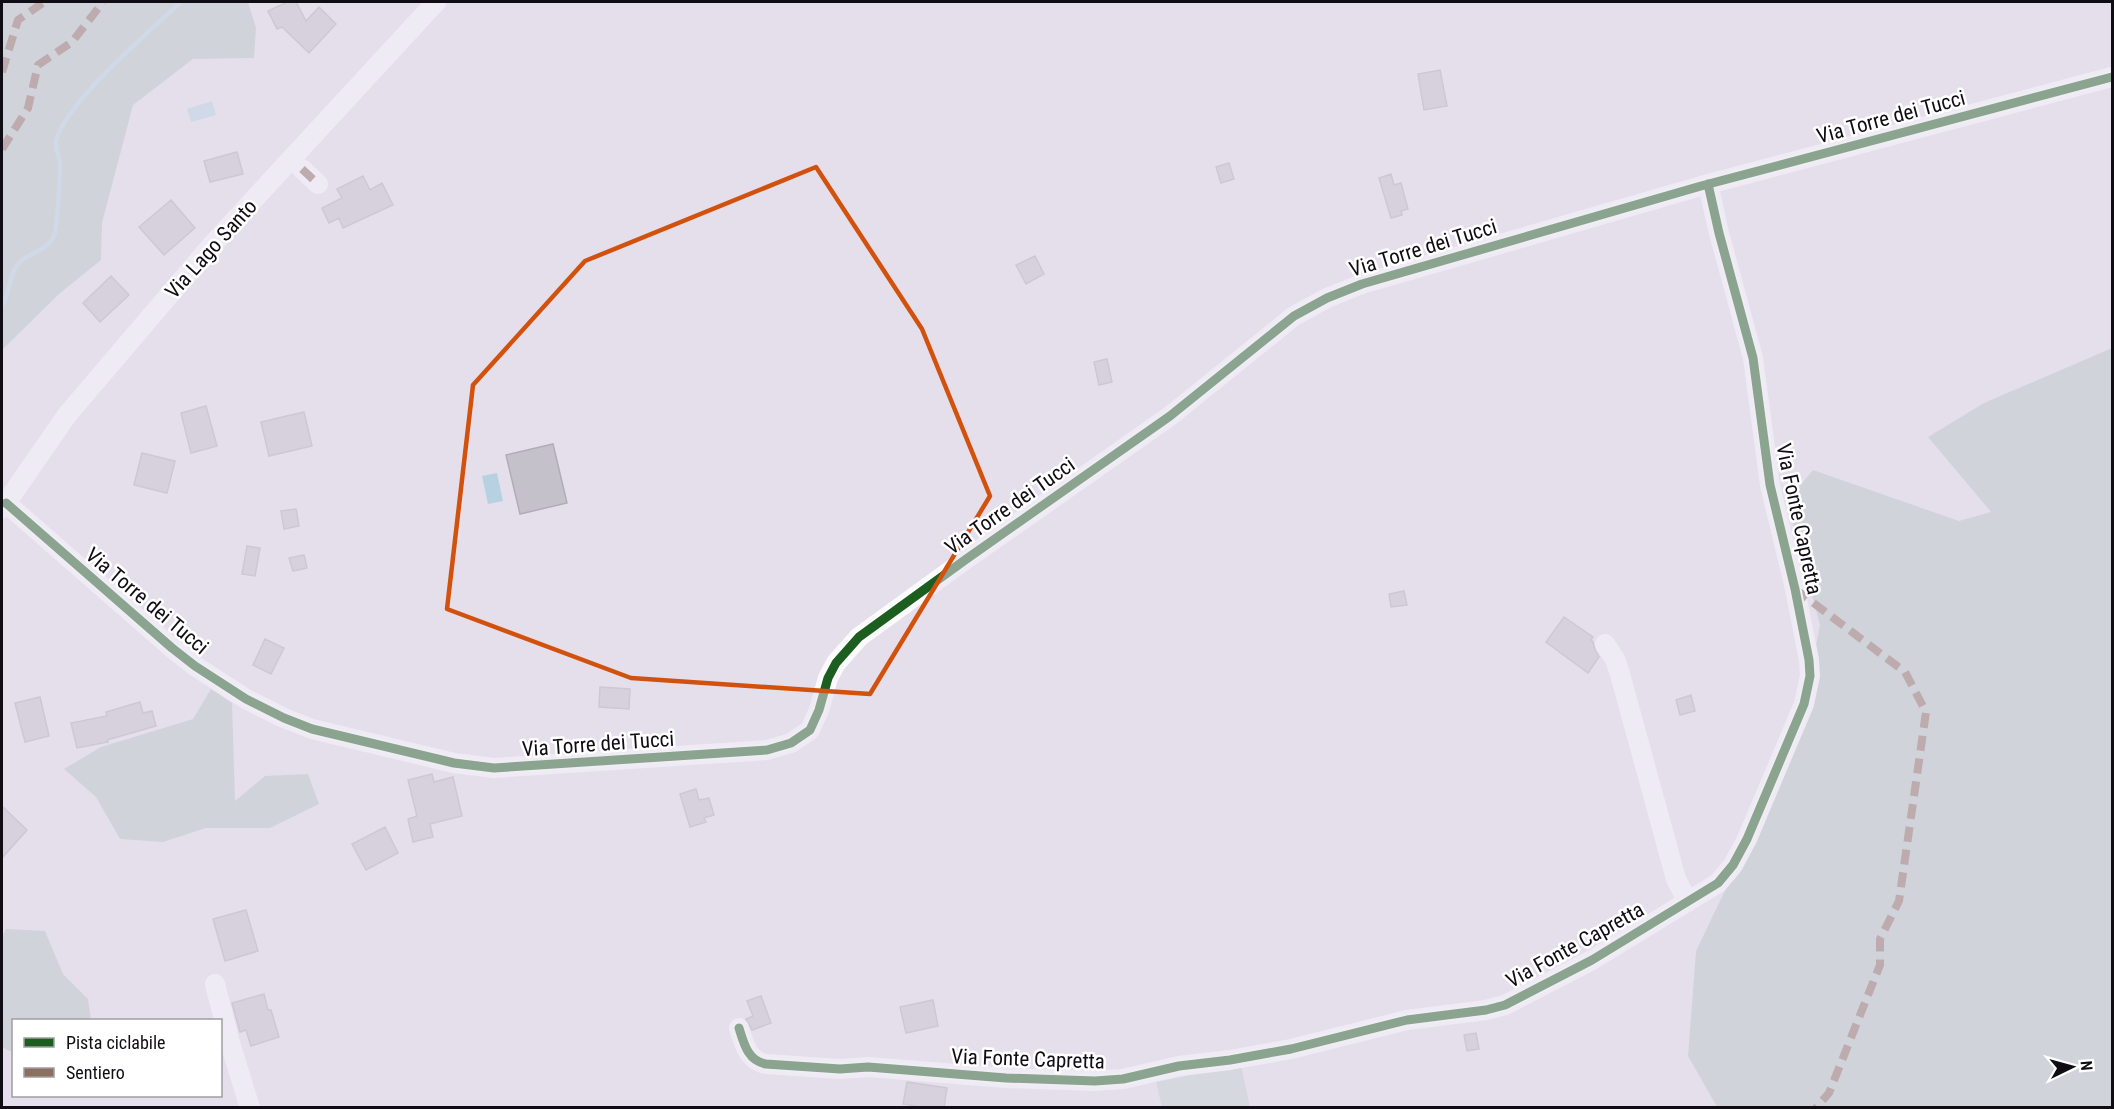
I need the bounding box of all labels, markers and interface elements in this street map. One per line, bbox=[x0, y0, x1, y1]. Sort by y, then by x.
street label: Via Torre dei Tucci bbox=[1814, 86, 1968, 148]
street label: Via Lago Santo bbox=[160, 195, 262, 303]
street label: Via Torre dei Tucci bbox=[1347, 214, 1499, 282]
street label: Via Fonte Capretta bbox=[1771, 441, 1827, 597]
street label: Via Torre dei Tucci bbox=[941, 452, 1079, 560]
street label: Via Torre dei Tucci bbox=[81, 543, 213, 659]
street label: Via Torre dei Tucci bbox=[521, 727, 675, 761]
street label: Via Fonte Capretta bbox=[1502, 897, 1648, 993]
legend bbox=[12, 1019, 222, 1097]
text: Pista ciclabile bbox=[66, 1032, 165, 1053]
north arrow bbox=[2042, 1037, 2102, 1097]
street label: Via Fonte Capretta bbox=[951, 1044, 1105, 1074]
text: N bbox=[2077, 1060, 2096, 1071]
text: Sentiero bbox=[66, 1062, 125, 1083]

